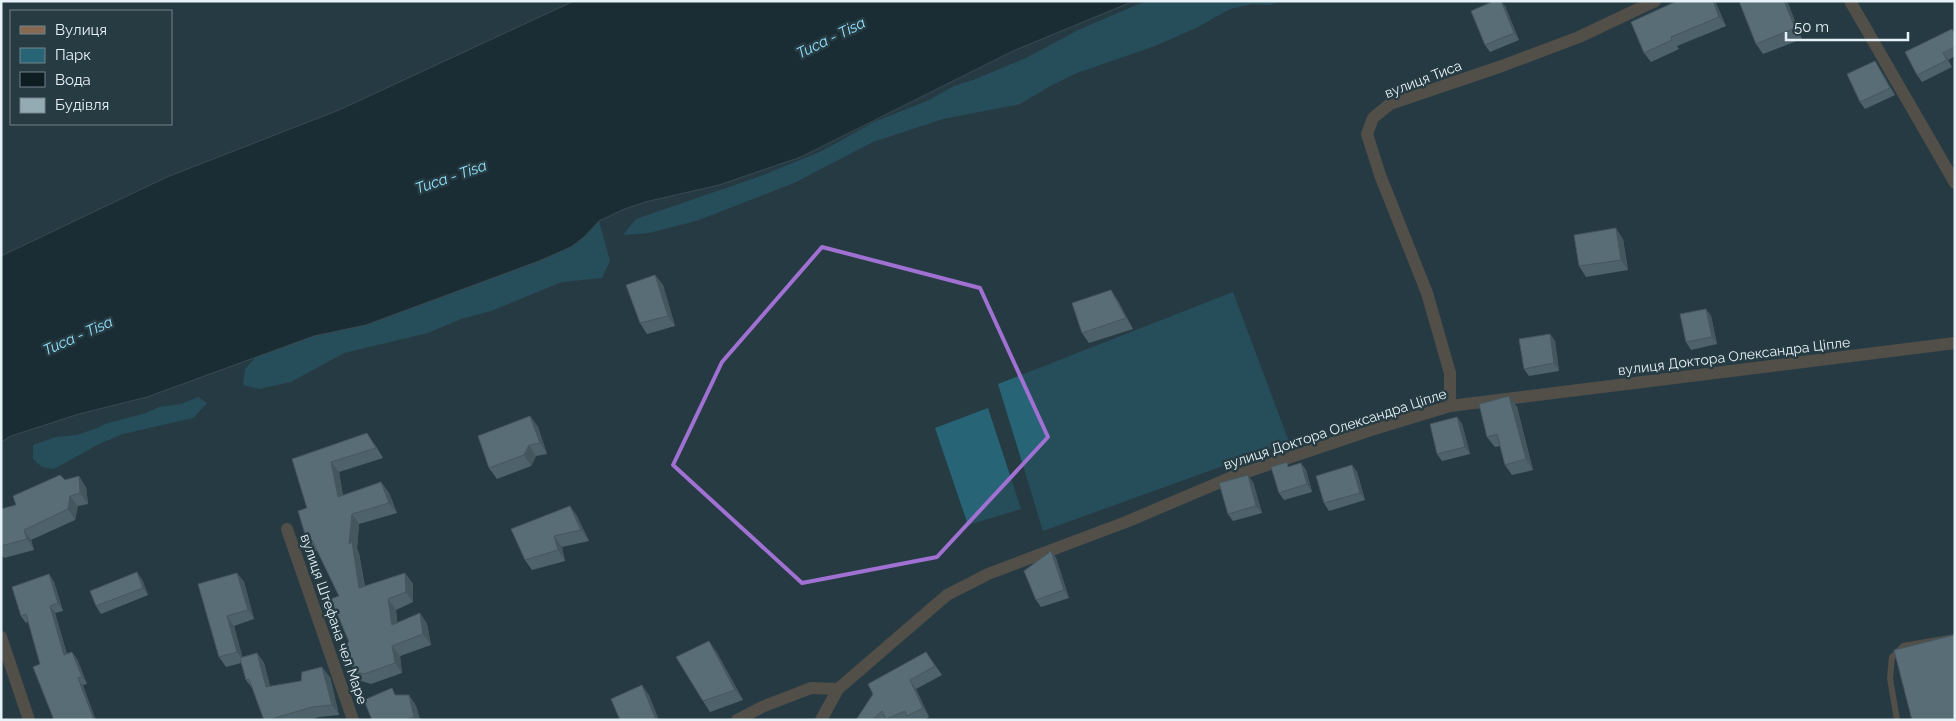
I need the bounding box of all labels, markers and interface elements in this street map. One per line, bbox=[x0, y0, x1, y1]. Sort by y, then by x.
legend bbox=[10, 10, 172, 125]
scale bar bbox=[1786, 10, 1908, 42]
water label: Тиса - Tisa bbox=[794, 14, 868, 62]
text: 50 m bbox=[1794, 18, 1829, 36]
text: Вулиця bbox=[55, 21, 107, 39]
text: Парк bbox=[55, 46, 91, 64]
street label: вулиця Тиса bbox=[1382, 57, 1464, 101]
text: Вода bbox=[55, 71, 91, 89]
text: Будівля bbox=[55, 96, 109, 114]
water label: Тиса - Tisa bbox=[413, 156, 489, 198]
water label: Тиса - Tisa bbox=[40, 313, 116, 359]
street label: вулиця Доктора Олександра Ціпле bbox=[1617, 334, 1851, 378]
street label: вулиця Доктора Олександра Ціпле bbox=[1221, 385, 1449, 473]
street label: вулиця Штефана чел Маре bbox=[297, 532, 371, 706]

